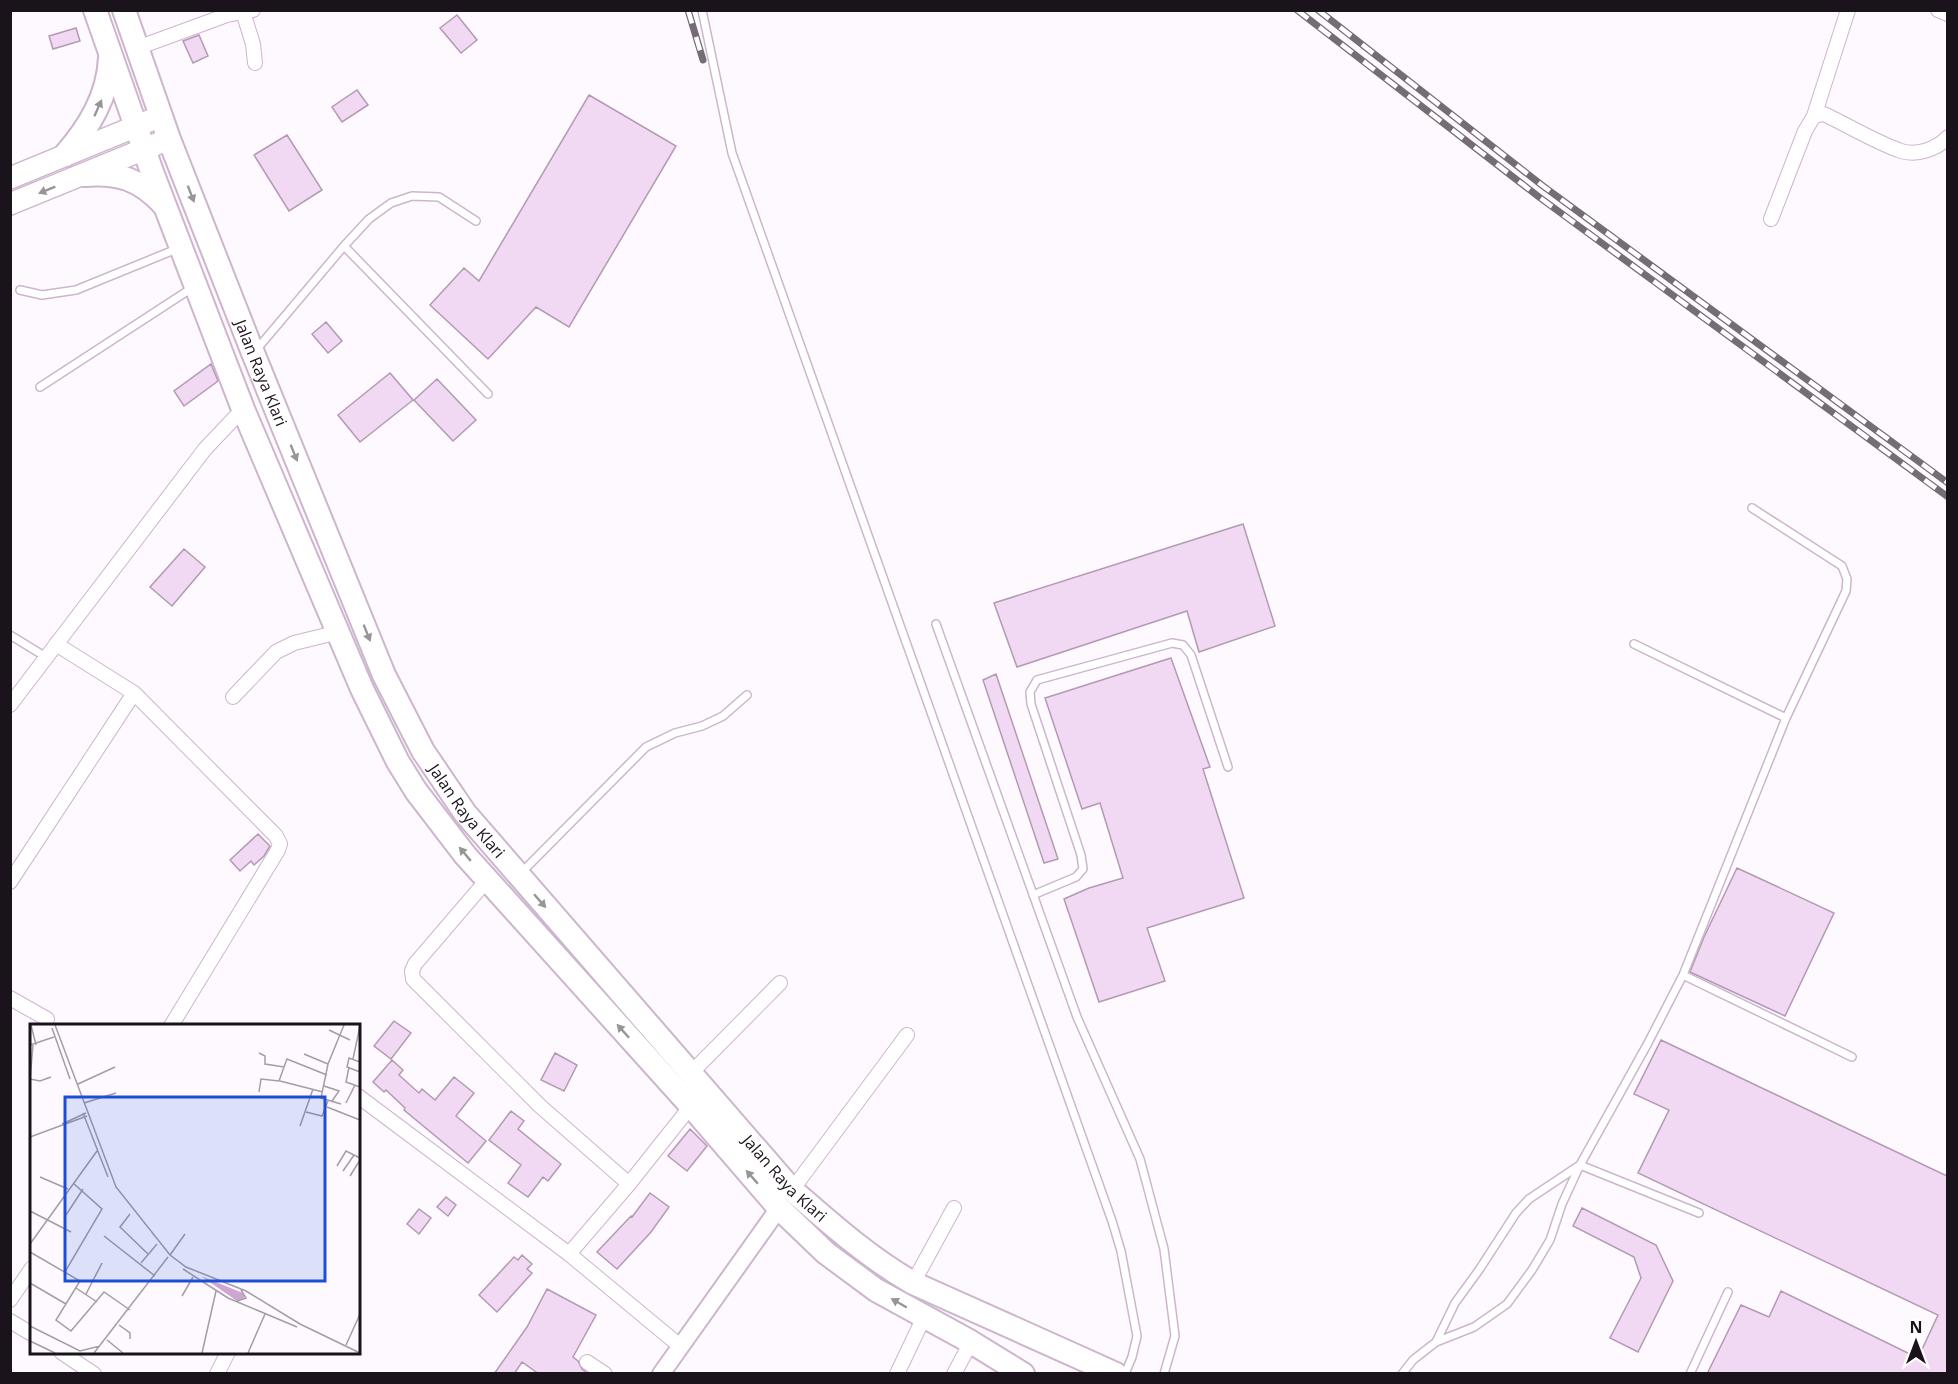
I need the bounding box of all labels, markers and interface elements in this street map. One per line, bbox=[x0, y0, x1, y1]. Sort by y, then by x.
one-way arrow bbox=[93, 99, 103, 117]
one-way arrow bbox=[38, 185, 56, 195]
one-way arrow bbox=[186, 185, 196, 203]
street label: Jalan Raya Klari bbox=[229, 314, 293, 429]
one-way arrow bbox=[289, 444, 299, 462]
one-way arrow bbox=[362, 625, 372, 643]
street label: Jalan Raya Klari bbox=[423, 758, 510, 863]
one-way arrow bbox=[458, 846, 471, 862]
one-way arrow bbox=[533, 893, 546, 908]
inset map bbox=[30, 1024, 360, 1354]
one-way arrow bbox=[617, 1024, 630, 1039]
street label: Jalan Raya Klari bbox=[736, 1128, 832, 1227]
one-way arrow bbox=[746, 1170, 759, 1185]
one-way arrow bbox=[890, 1298, 907, 1308]
north arrow bbox=[1886, 1312, 1946, 1372]
text: N bbox=[1909, 1316, 1923, 1338]

